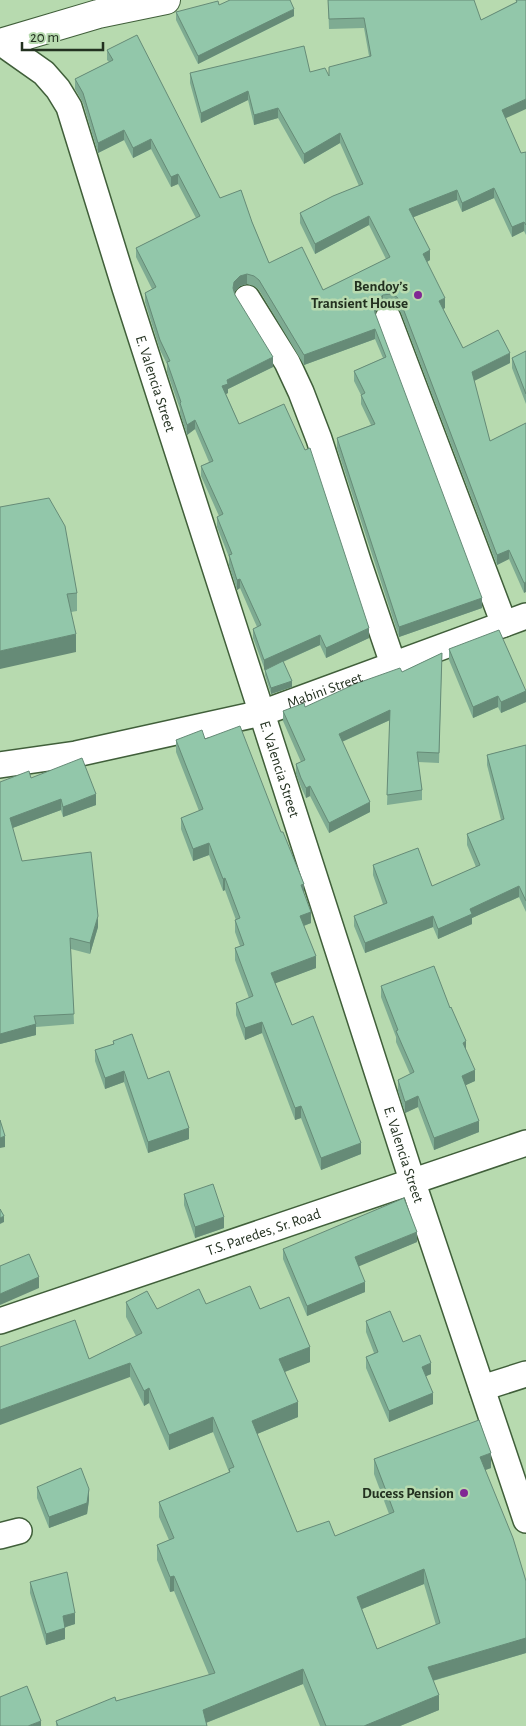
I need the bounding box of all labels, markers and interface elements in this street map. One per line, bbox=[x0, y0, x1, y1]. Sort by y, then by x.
scale bar bbox=[22, 20, 104, 52]
text: 20 m bbox=[30, 30, 59, 45]
place label: Bendoy’s Transient House bbox=[311, 279, 408, 311]
marker: Bendoy’s Transient House bbox=[412, 289, 424, 301]
street label: E. Valencia Street bbox=[133, 334, 178, 434]
street label: Mabini Street bbox=[285, 670, 365, 711]
street label: E. Valencia Street bbox=[257, 719, 302, 819]
street label: E. Valencia Street bbox=[381, 1105, 426, 1205]
street label: T.S. Paredes, Sr. Road bbox=[204, 1206, 323, 1259]
place label: Ducess Pension bbox=[362, 1486, 454, 1501]
marker: Ducess Pension bbox=[458, 1487, 470, 1499]

